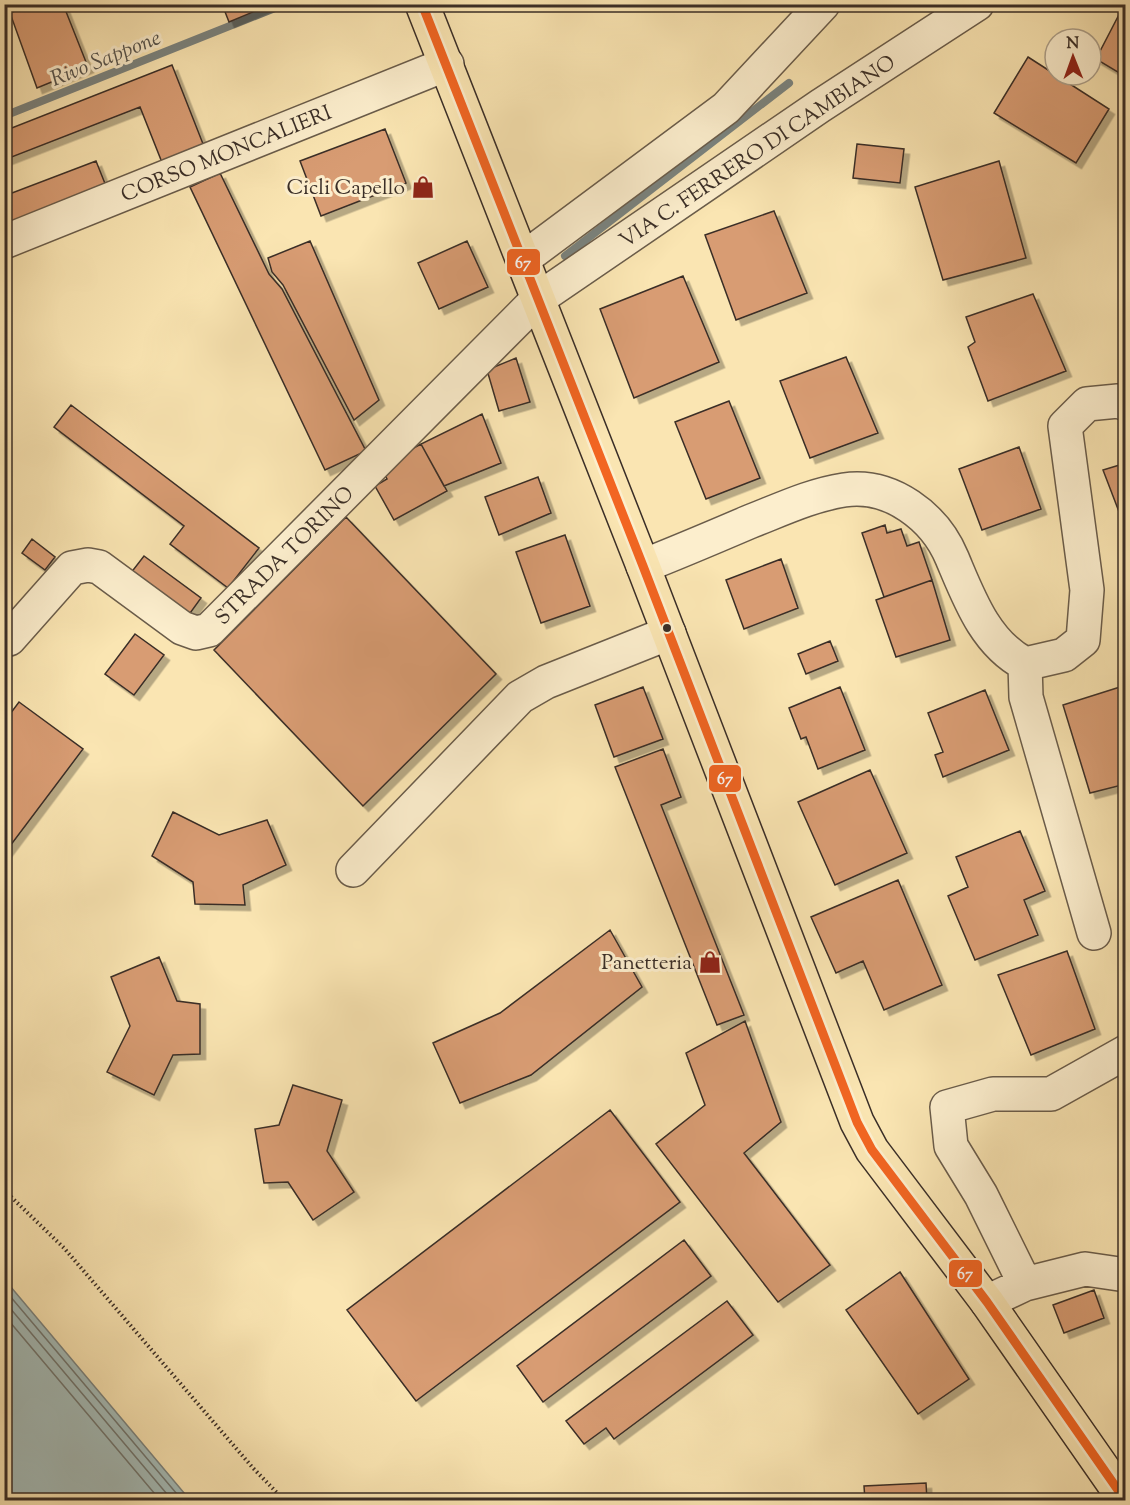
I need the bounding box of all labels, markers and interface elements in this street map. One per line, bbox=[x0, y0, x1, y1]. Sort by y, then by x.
water label: Rivo Sappone bbox=[46, 23, 166, 96]
north arrow bbox=[1043, 27, 1103, 87]
text: N bbox=[1066, 33, 1080, 56]
street label: VIA C. FERRERO DI CAMBIANO bbox=[614, 49, 902, 257]
street label: CORSO MONCALIERI bbox=[117, 99, 337, 211]
place label: Cicli Capello bbox=[286, 174, 405, 204]
shop icon: Cicli Capello bbox=[410, 174, 436, 200]
line badge: 67 bbox=[506, 248, 541, 276]
text: 67 bbox=[515, 253, 532, 276]
street label: STRADA TORINO bbox=[209, 480, 362, 633]
unlabelled marker bbox=[661, 622, 673, 634]
line badge: 67 bbox=[708, 764, 742, 793]
text: 67 bbox=[717, 769, 734, 792]
place label: Panetteria bbox=[601, 949, 692, 979]
shop icon: Panetteria bbox=[697, 949, 723, 975]
line badge: 67 bbox=[948, 1259, 983, 1288]
text: 67 bbox=[957, 1264, 974, 1287]

